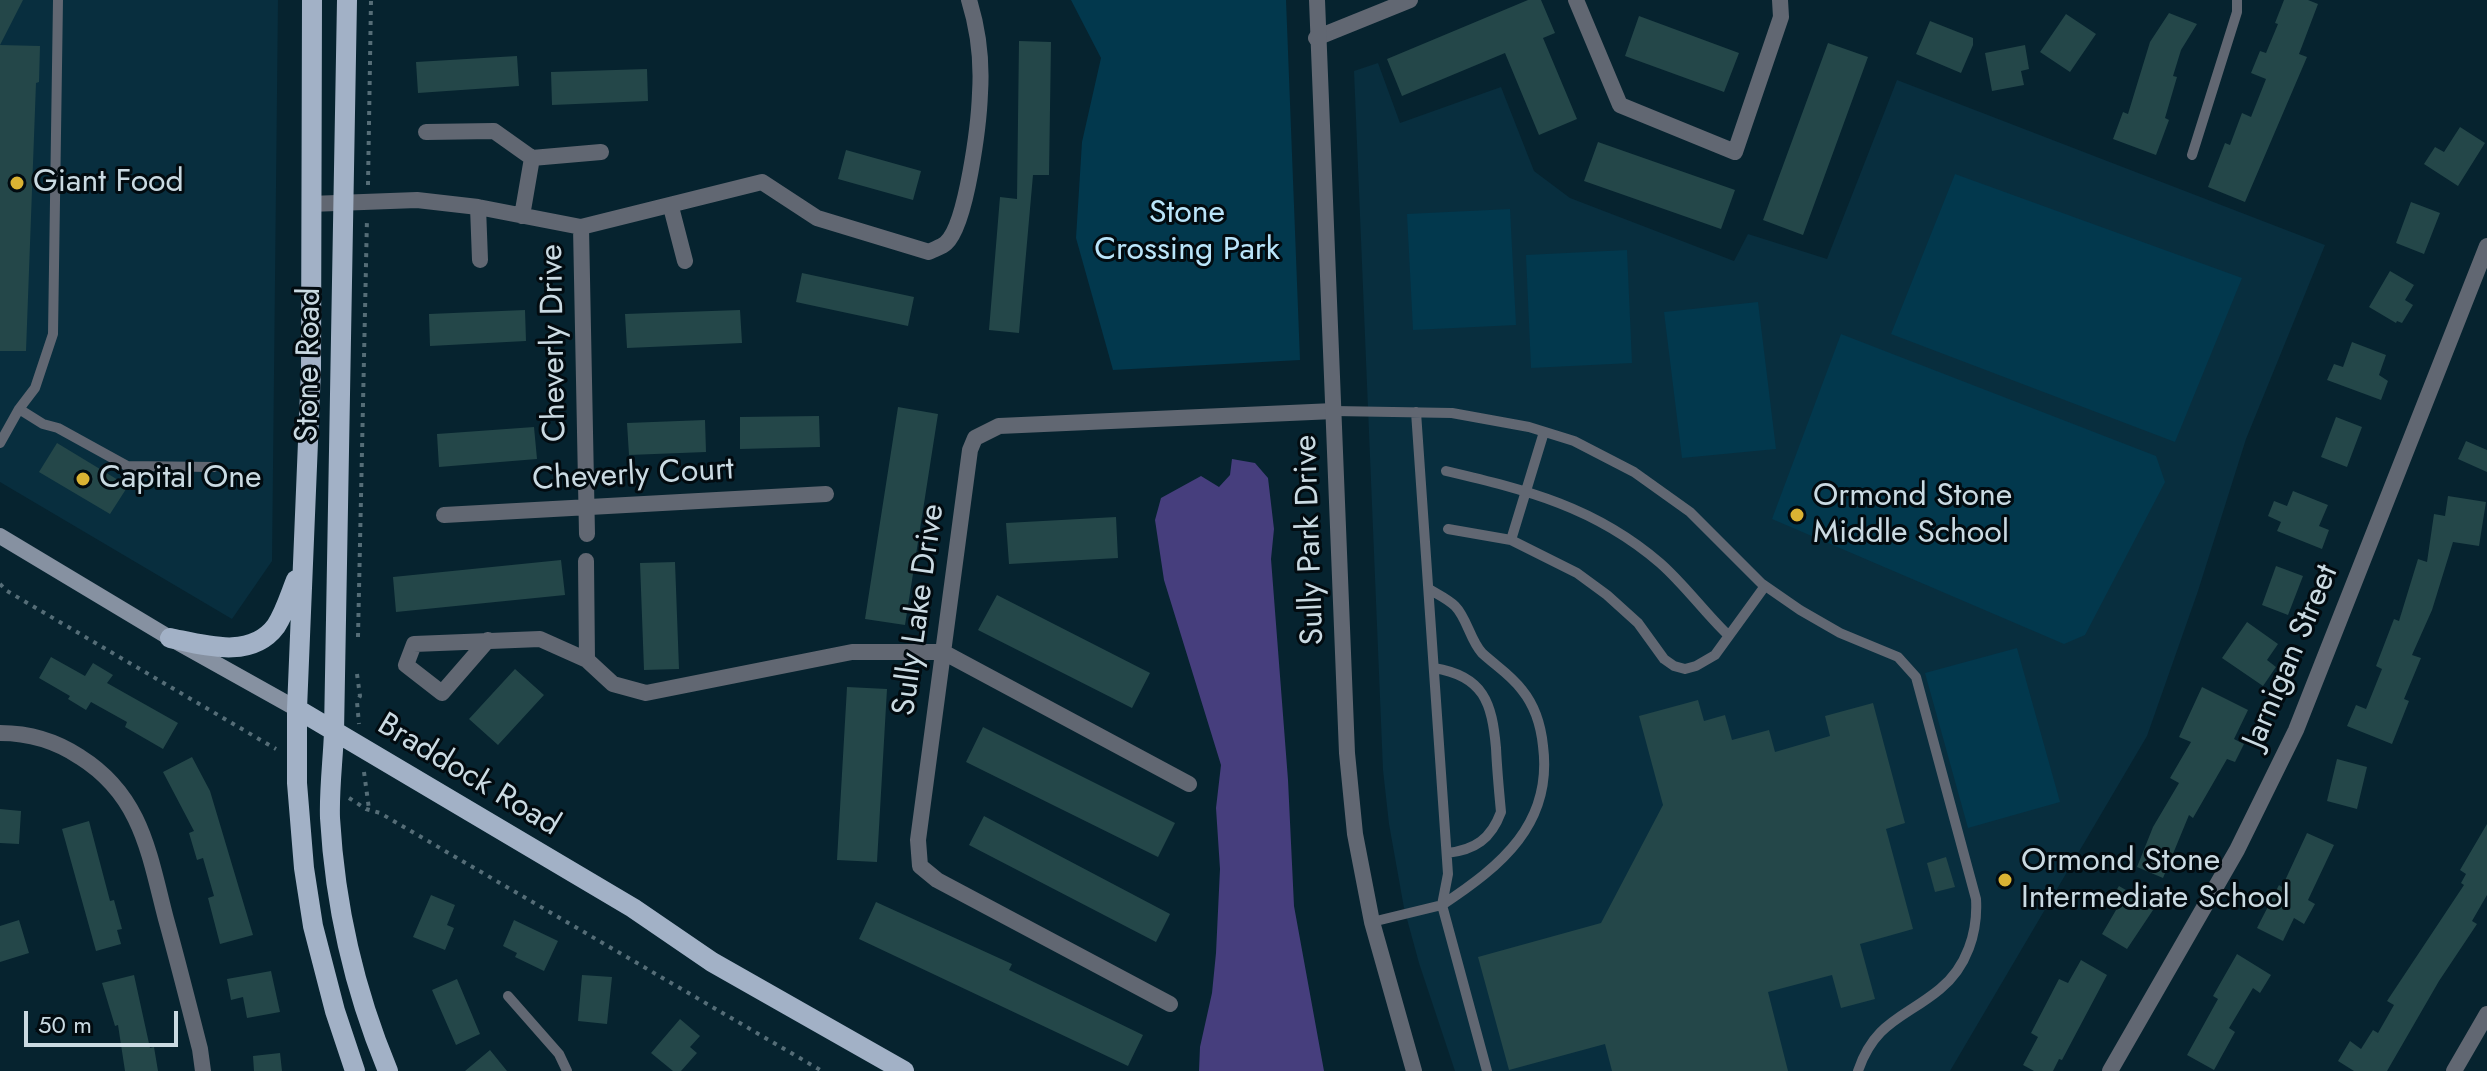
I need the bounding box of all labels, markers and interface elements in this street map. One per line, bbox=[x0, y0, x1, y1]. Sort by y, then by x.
place label: Giant Food bbox=[33, 164, 184, 202]
marker: Giant Food bbox=[8, 174, 26, 192]
park label: Stone Crossing Park bbox=[1094, 195, 1280, 270]
street label: Cheverly Drive bbox=[534, 244, 576, 442]
street label: Stone Road bbox=[289, 287, 331, 443]
street label: Sully Park Drive bbox=[1288, 434, 1334, 646]
street label: Cheverly Court bbox=[531, 452, 735, 500]
place label: Capital One bbox=[99, 460, 261, 498]
marker: Capital One bbox=[74, 470, 92, 488]
place label: Ormond Stone Middle School bbox=[1813, 478, 2012, 553]
street label: Sully Lake Drive bbox=[886, 502, 954, 718]
marker: Ormond Stone Middle School bbox=[1788, 506, 1806, 524]
street label: Jarnigan Street bbox=[2236, 559, 2348, 755]
street label: Braddock Road bbox=[370, 706, 566, 846]
place label: Ormond Stone Intermediate School bbox=[2021, 843, 2290, 918]
marker: Ormond Stone Intermediate School bbox=[1996, 871, 2014, 889]
scale bar bbox=[28, 995, 182, 1045]
text: 50 m bbox=[38, 1007, 92, 1042]

